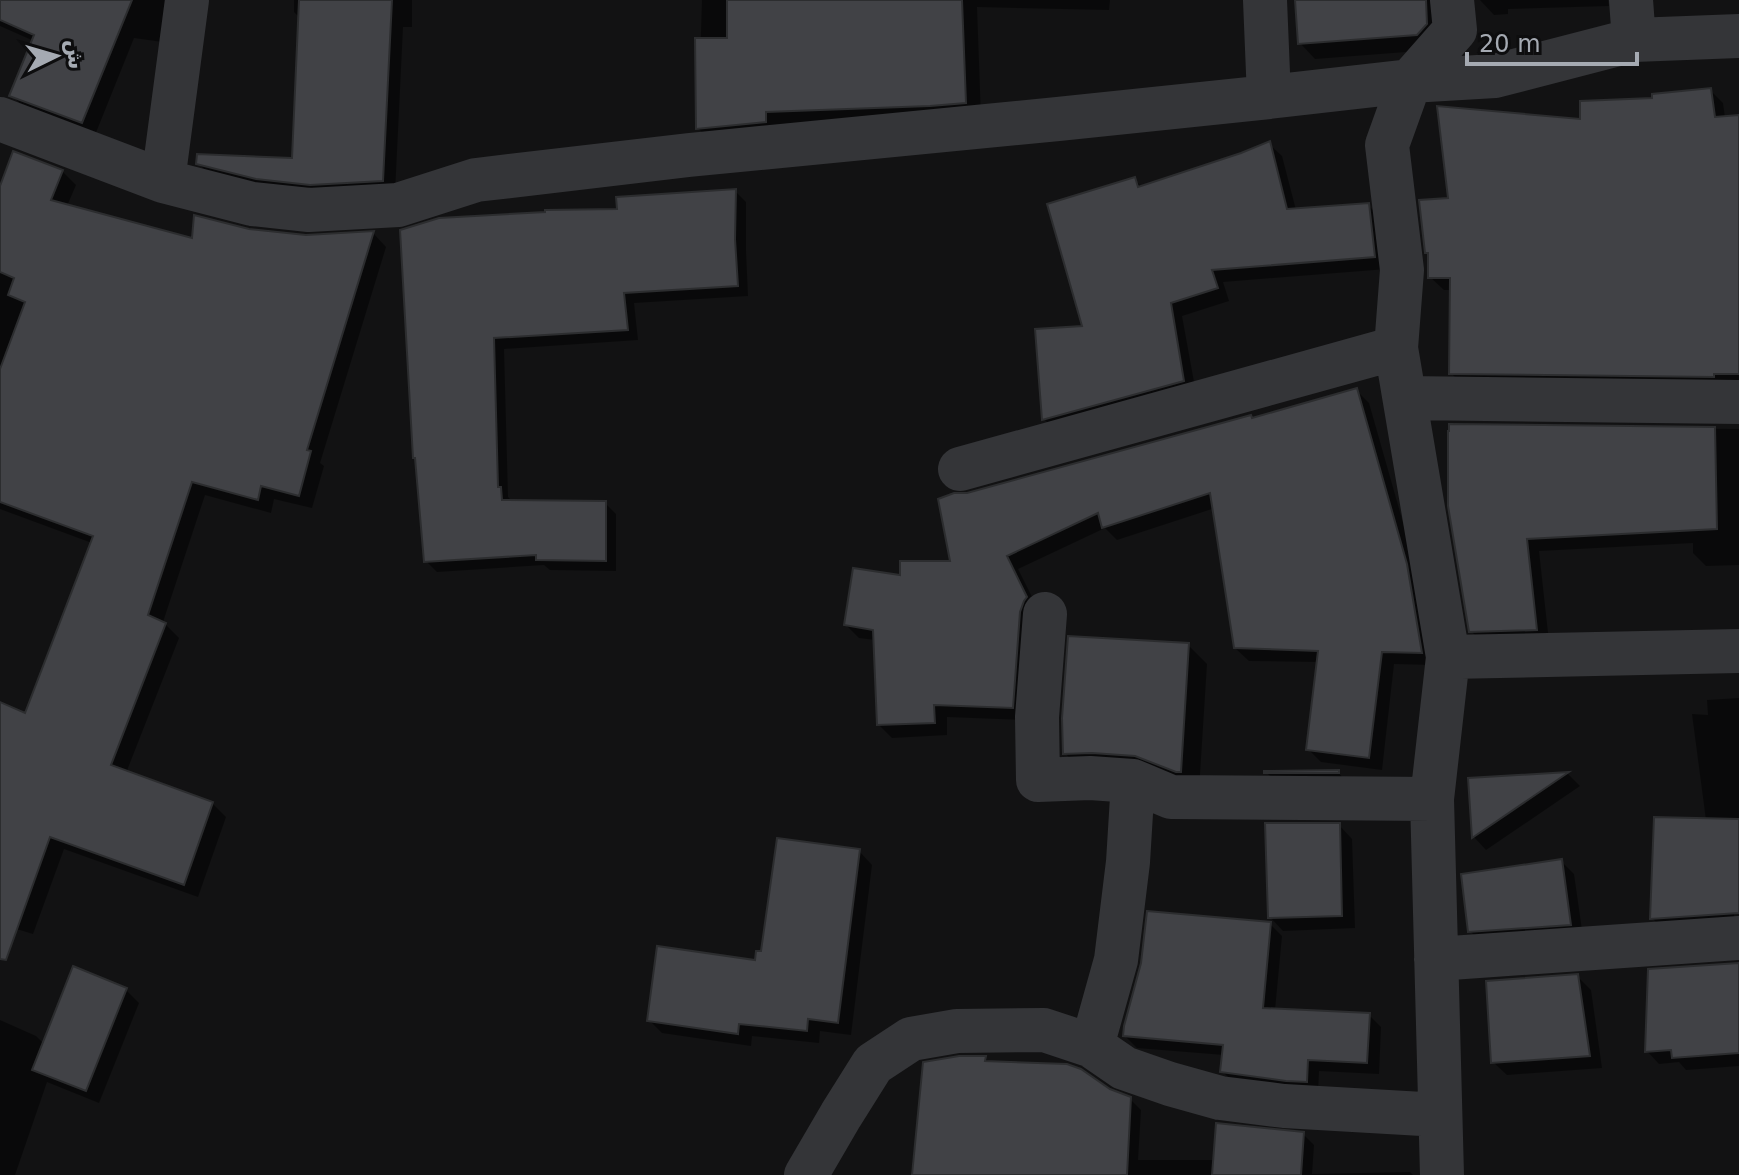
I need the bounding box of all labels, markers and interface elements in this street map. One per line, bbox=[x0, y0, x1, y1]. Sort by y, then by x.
north arrow bbox=[16, 16, 96, 96]
scale bar bbox=[1467, 16, 1637, 66]
text: 20 m bbox=[1479, 30, 1541, 58]
text: ش bbox=[62, 38, 89, 71]

